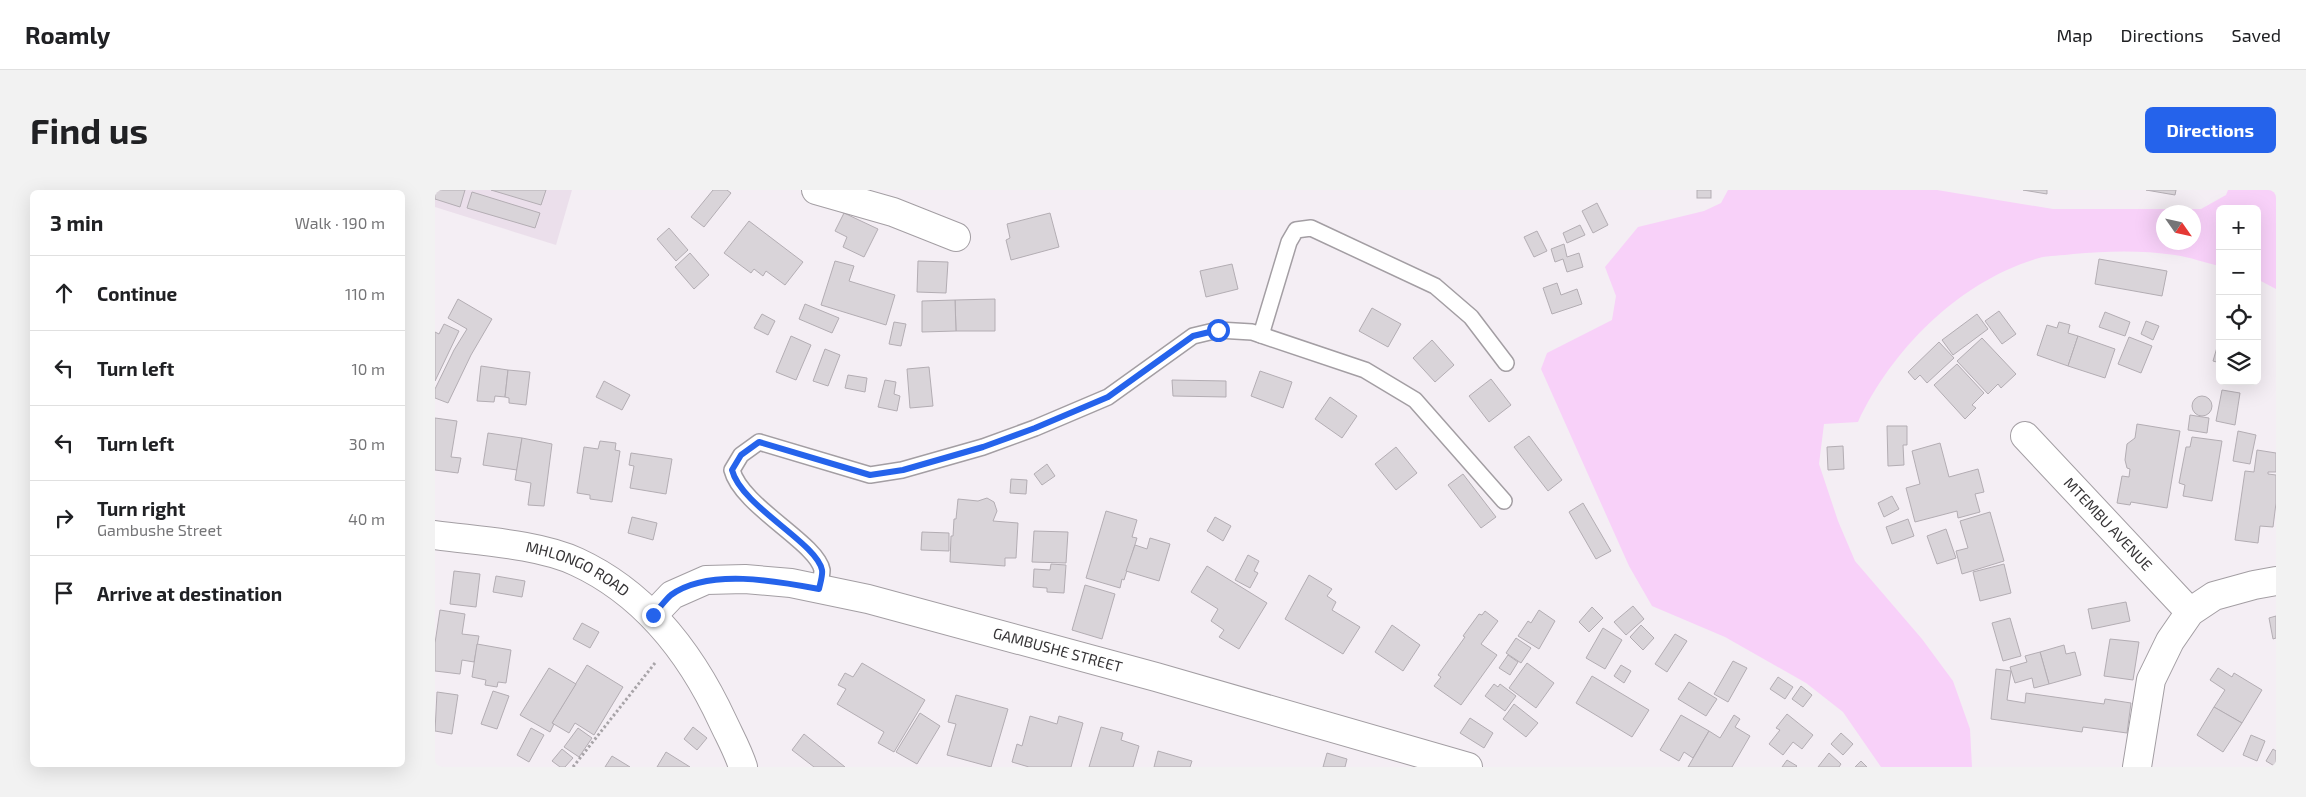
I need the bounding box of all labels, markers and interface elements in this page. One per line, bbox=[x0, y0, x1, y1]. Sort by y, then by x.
text: Roamly bbox=[25, 20, 110, 49]
text: Map bbox=[2056, 24, 2093, 46]
text: Directions bbox=[2121, 24, 2204, 46]
text: Saved bbox=[2232, 24, 2281, 46]
button: Directions bbox=[2145, 107, 2276, 153]
text: Find us bbox=[30, 109, 148, 151]
north arrow bbox=[2156, 205, 2201, 250]
map controls bbox=[2216, 205, 2261, 385]
button: + bbox=[2216, 205, 2261, 250]
text: 3 min bbox=[50, 210, 103, 235]
text: Walk · 190 m bbox=[295, 213, 385, 232]
button: − bbox=[2216, 250, 2261, 295]
icon: ahead bbox=[50, 279, 78, 307]
text: Continue bbox=[97, 282, 177, 305]
text: 110 m bbox=[345, 284, 385, 303]
button: locate bbox=[2216, 295, 2261, 340]
route start bbox=[1207, 319, 1230, 342]
button: layers bbox=[2216, 340, 2261, 385]
icon: left bbox=[50, 354, 78, 382]
text: Turn left bbox=[97, 357, 174, 380]
text: 10 m bbox=[351, 359, 385, 378]
icon: left bbox=[50, 429, 78, 457]
text: Turn left bbox=[97, 432, 174, 455]
text: 30 m bbox=[349, 434, 385, 453]
street label: MTEMBU AVENUE bbox=[2061, 473, 2156, 574]
text: Turn right bbox=[97, 497, 185, 520]
icon: right bbox=[50, 504, 78, 532]
text: 40 m bbox=[348, 509, 385, 528]
text: Gambushe Street bbox=[97, 520, 222, 539]
street label: MHLONGO ROAD bbox=[524, 537, 633, 600]
icon: arrive bbox=[50, 579, 78, 607]
text: Arrive at destination bbox=[97, 582, 282, 605]
route end bbox=[642, 604, 665, 627]
street label: GAMBUSHE STREET bbox=[991, 623, 1125, 676]

